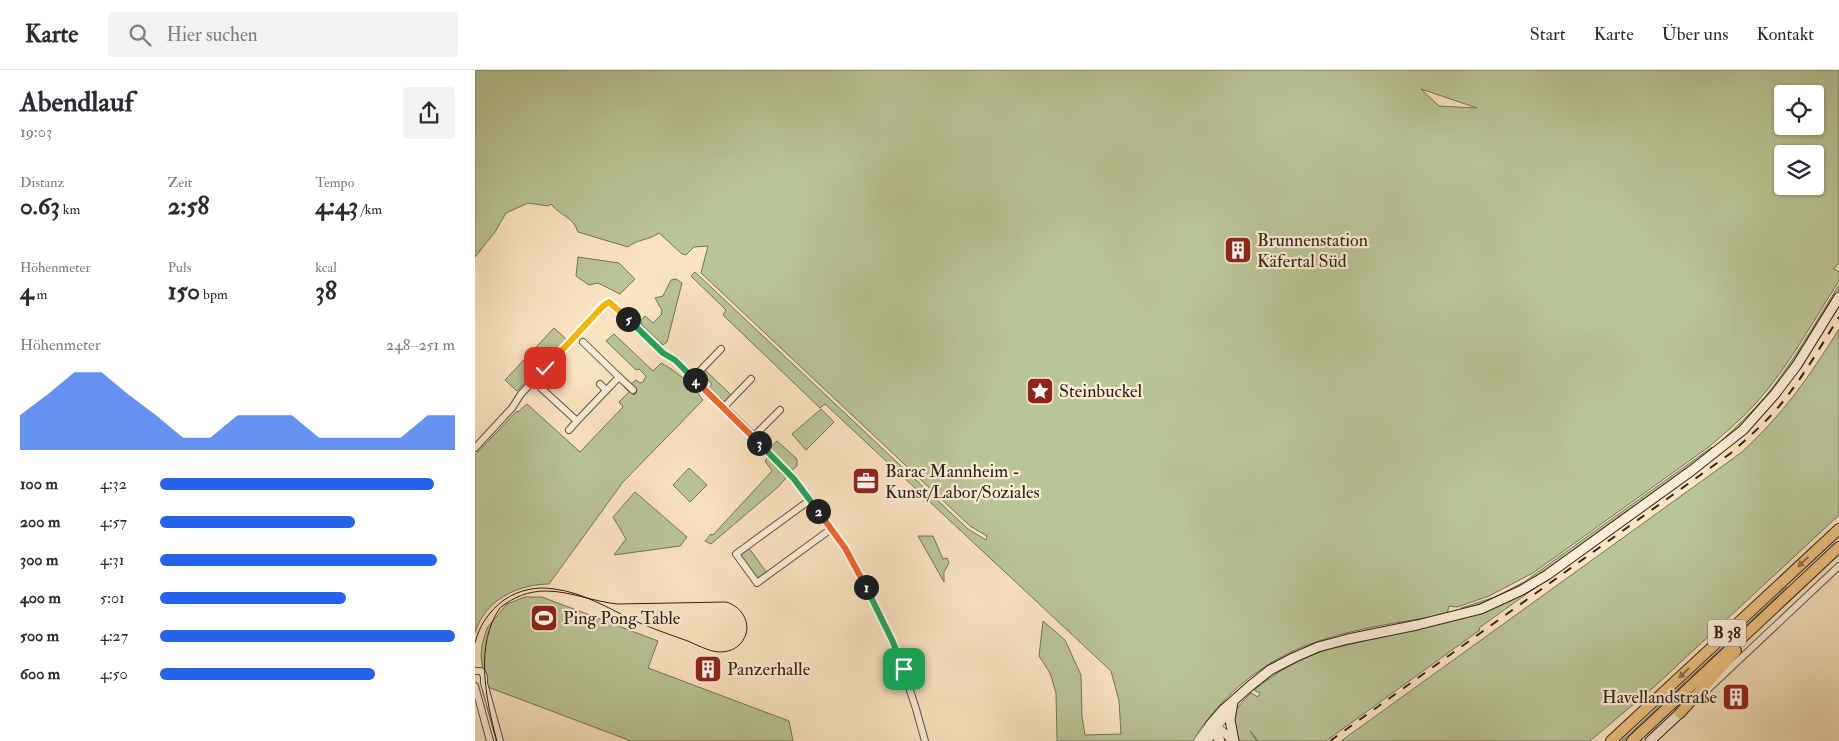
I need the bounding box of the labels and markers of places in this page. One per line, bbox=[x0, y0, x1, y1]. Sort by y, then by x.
place label: Brunnenstation Käfertal Süd bbox=[1257, 229, 1368, 273]
building icon: Brunnenstation Käfertal Süd bbox=[1223, 235, 1253, 265]
pin: 5 bbox=[615, 306, 641, 332]
pin bbox=[524, 347, 566, 389]
pin: 4 bbox=[683, 368, 707, 392]
place icon: Steinbuckel bbox=[1025, 376, 1055, 406]
place label: Steinbuckel bbox=[1059, 380, 1143, 403]
pin: 3 bbox=[747, 430, 771, 456]
place label: Barac Mannheim - Kunst/Labor/Soziales bbox=[885, 460, 1040, 504]
office icon: Barac Mannheim - Kunst/Labor/Soziales bbox=[851, 466, 881, 496]
pin: 2 bbox=[805, 498, 831, 524]
pin: 1 bbox=[853, 574, 879, 600]
sports icon: Ping Pong Table bbox=[529, 603, 559, 633]
place label: Ping Pong Table bbox=[563, 607, 681, 630]
pin bbox=[883, 648, 925, 690]
building icon: Panzerhalle bbox=[693, 654, 723, 684]
place label: Panzerhalle bbox=[727, 658, 811, 681]
building icon: Havellandstraße bbox=[1721, 682, 1751, 712]
place label: Havellandstraße bbox=[1602, 686, 1717, 709]

